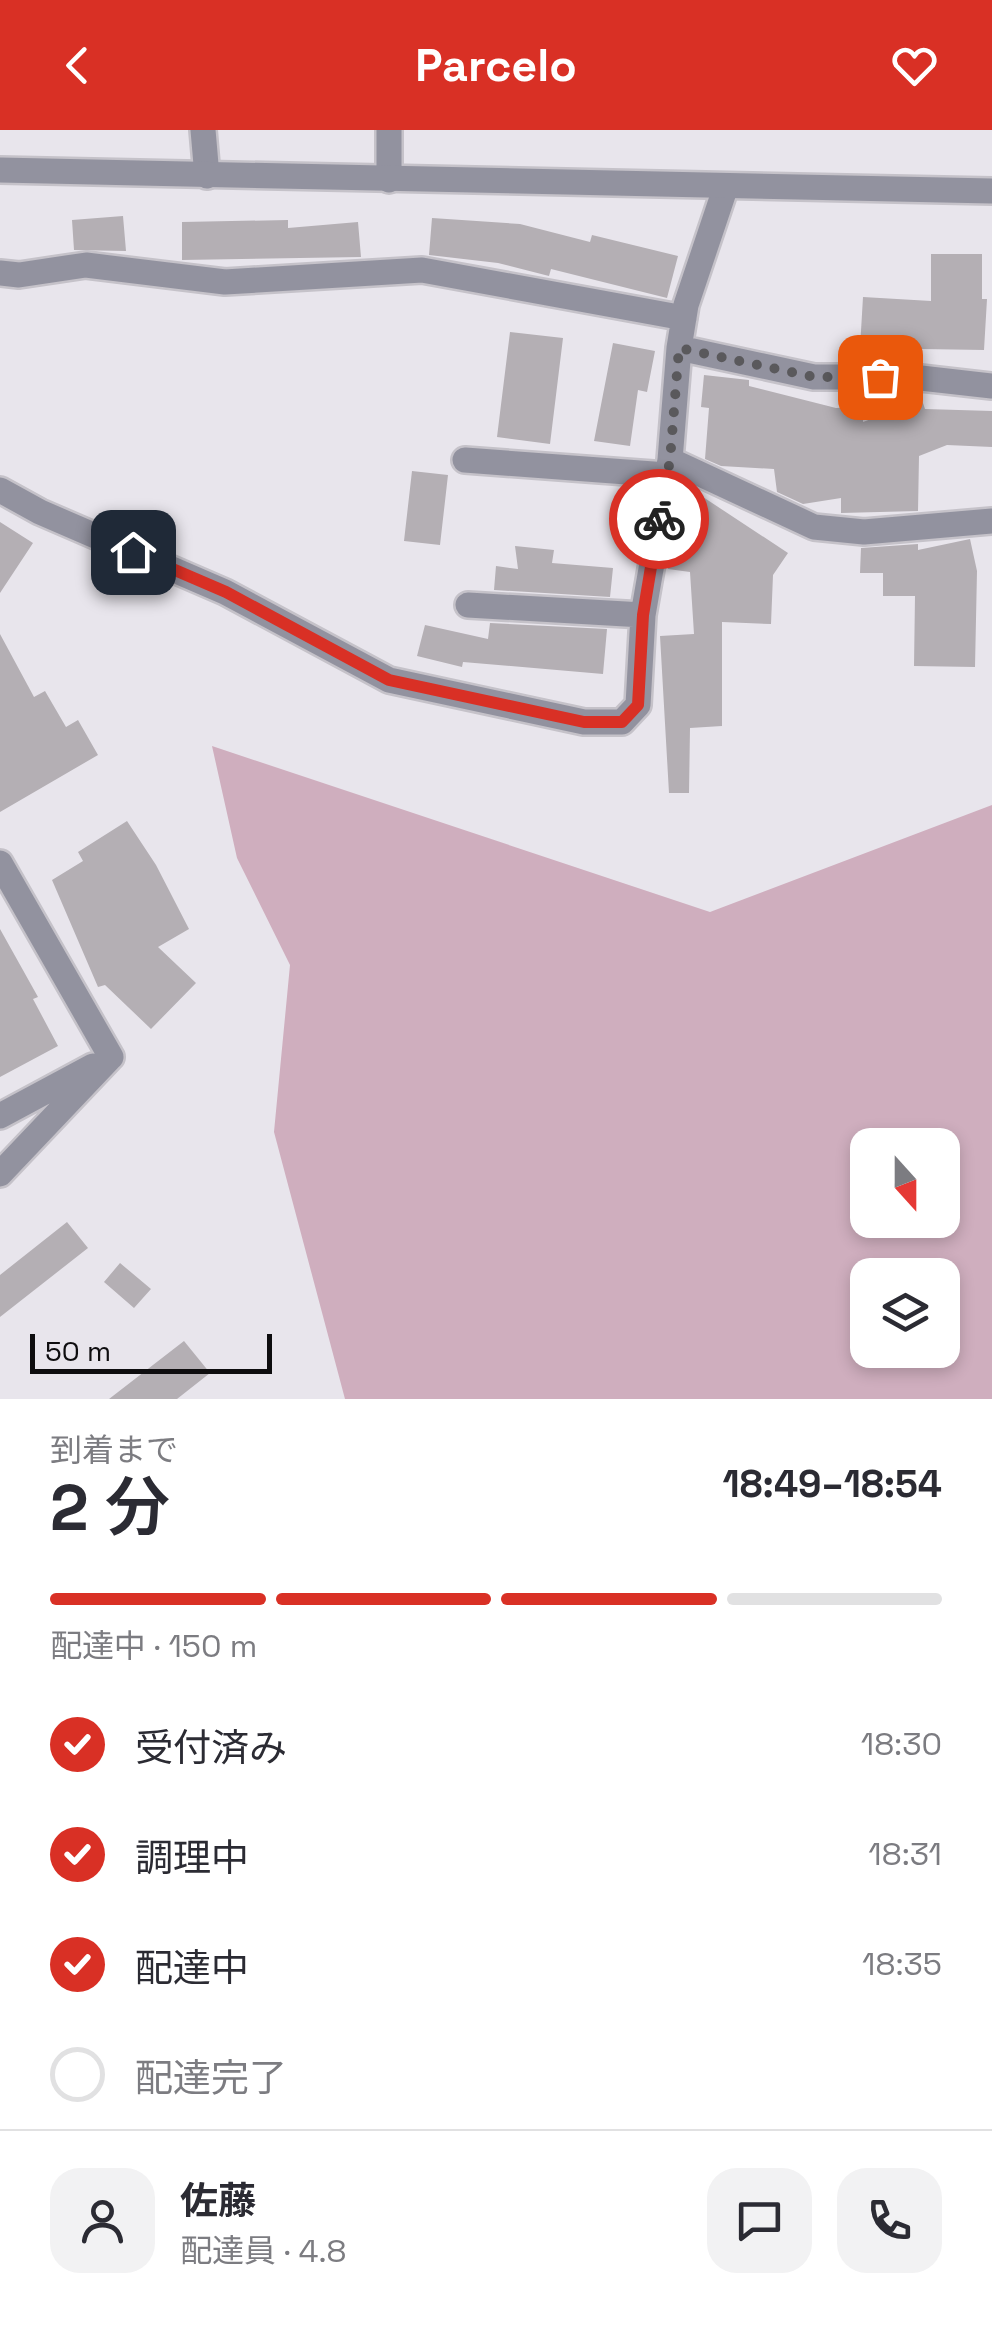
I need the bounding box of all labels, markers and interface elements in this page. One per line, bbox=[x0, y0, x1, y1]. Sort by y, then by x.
text: Parcelo bbox=[415, 37, 577, 94]
icon: back bbox=[50, 38, 105, 93]
icon: heart bbox=[887, 38, 942, 93]
pin bbox=[838, 335, 923, 420]
icon: bag bbox=[853, 350, 908, 405]
courier bbox=[609, 469, 709, 569]
icon: bike bbox=[632, 492, 687, 547]
pin bbox=[91, 510, 176, 595]
icon: home bbox=[106, 525, 161, 580]
north arrow bbox=[850, 1128, 960, 1238]
map controls bbox=[850, 1128, 960, 1368]
button: layers bbox=[850, 1258, 960, 1368]
scale bar bbox=[30, 1329, 272, 1374]
text: 50 m bbox=[45, 1333, 111, 1369]
text: 到着まで bbox=[50, 1430, 178, 1470]
text: 18:49–18:54 bbox=[723, 1460, 942, 1508]
text: 2 分 bbox=[50, 1466, 170, 1549]
text: 配達中 · 150 m bbox=[50, 1626, 257, 1666]
icon: check bbox=[50, 1717, 105, 1772]
text: 受付済み bbox=[135, 1724, 287, 1772]
text: 18:30 bbox=[861, 1724, 942, 1764]
icon: check bbox=[50, 1827, 105, 1882]
text: 調理中 bbox=[135, 1834, 249, 1882]
text: 18:31 bbox=[868, 1834, 942, 1874]
icon: check bbox=[50, 1937, 105, 1992]
text: 配達中 bbox=[135, 1944, 249, 1992]
text: 18:35 bbox=[862, 1944, 942, 1984]
text: 配達完了 bbox=[135, 2054, 287, 2102]
button: person bbox=[50, 2168, 155, 2273]
button: chat bbox=[707, 2168, 812, 2273]
button: phone bbox=[837, 2168, 942, 2273]
text: 佐藤 bbox=[180, 2177, 256, 2225]
text: 配達員 · 4.8 bbox=[180, 2231, 346, 2271]

